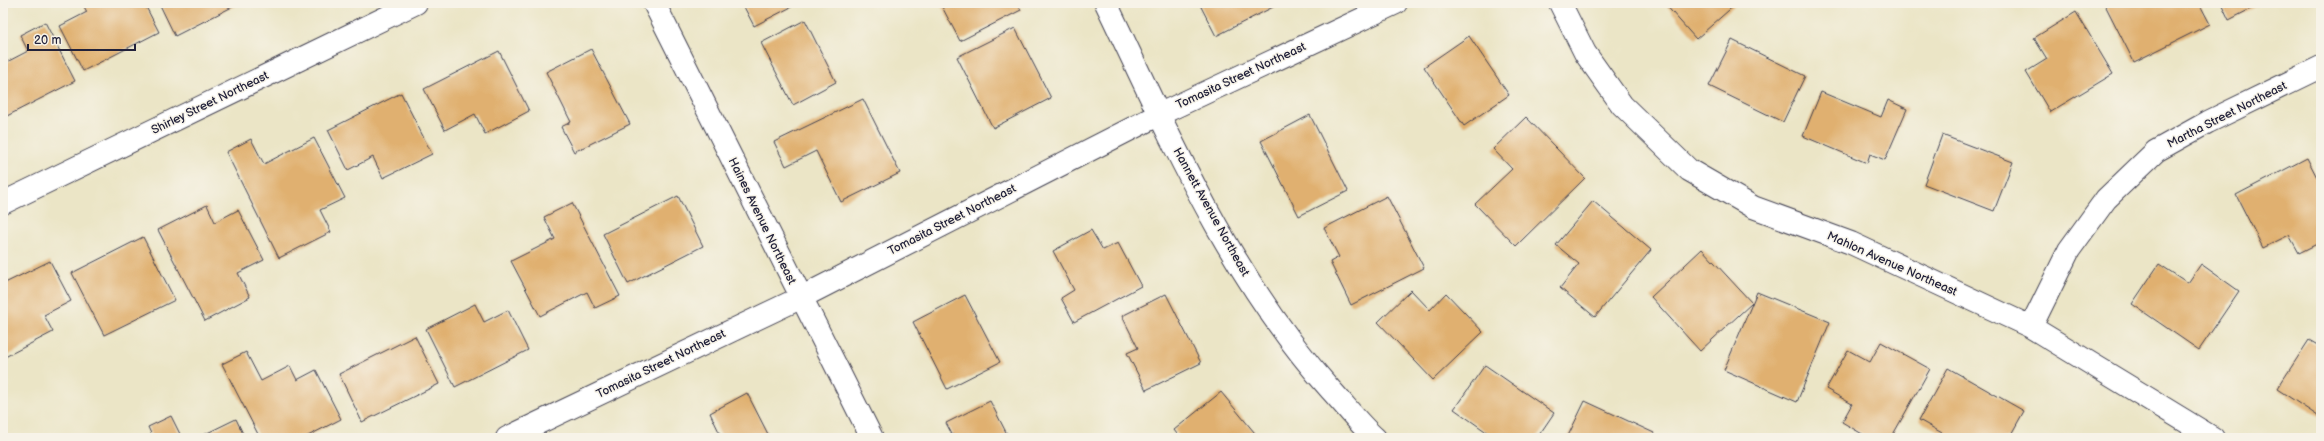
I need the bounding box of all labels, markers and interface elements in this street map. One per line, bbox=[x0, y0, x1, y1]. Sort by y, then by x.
scale bar bbox=[28, 26, 135, 52]
text: 20 m bbox=[34, 33, 61, 48]
street label: Tomasita Street Northeast bbox=[1174, 39, 1309, 113]
street label: Shirley Street Northeast bbox=[149, 68, 271, 138]
street label: Martha Street Northeast bbox=[2165, 78, 2290, 152]
street label: Hannett Avenue Northeast bbox=[1169, 145, 1253, 279]
street label: Haines Avenue Northeast bbox=[725, 155, 799, 287]
street label: Tomasita Street Northeast bbox=[885, 181, 1019, 259]
street label: Mahlon Avenue Northeast bbox=[1825, 228, 1960, 300]
street label: Tomasita Street Northeast bbox=[594, 326, 728, 402]

